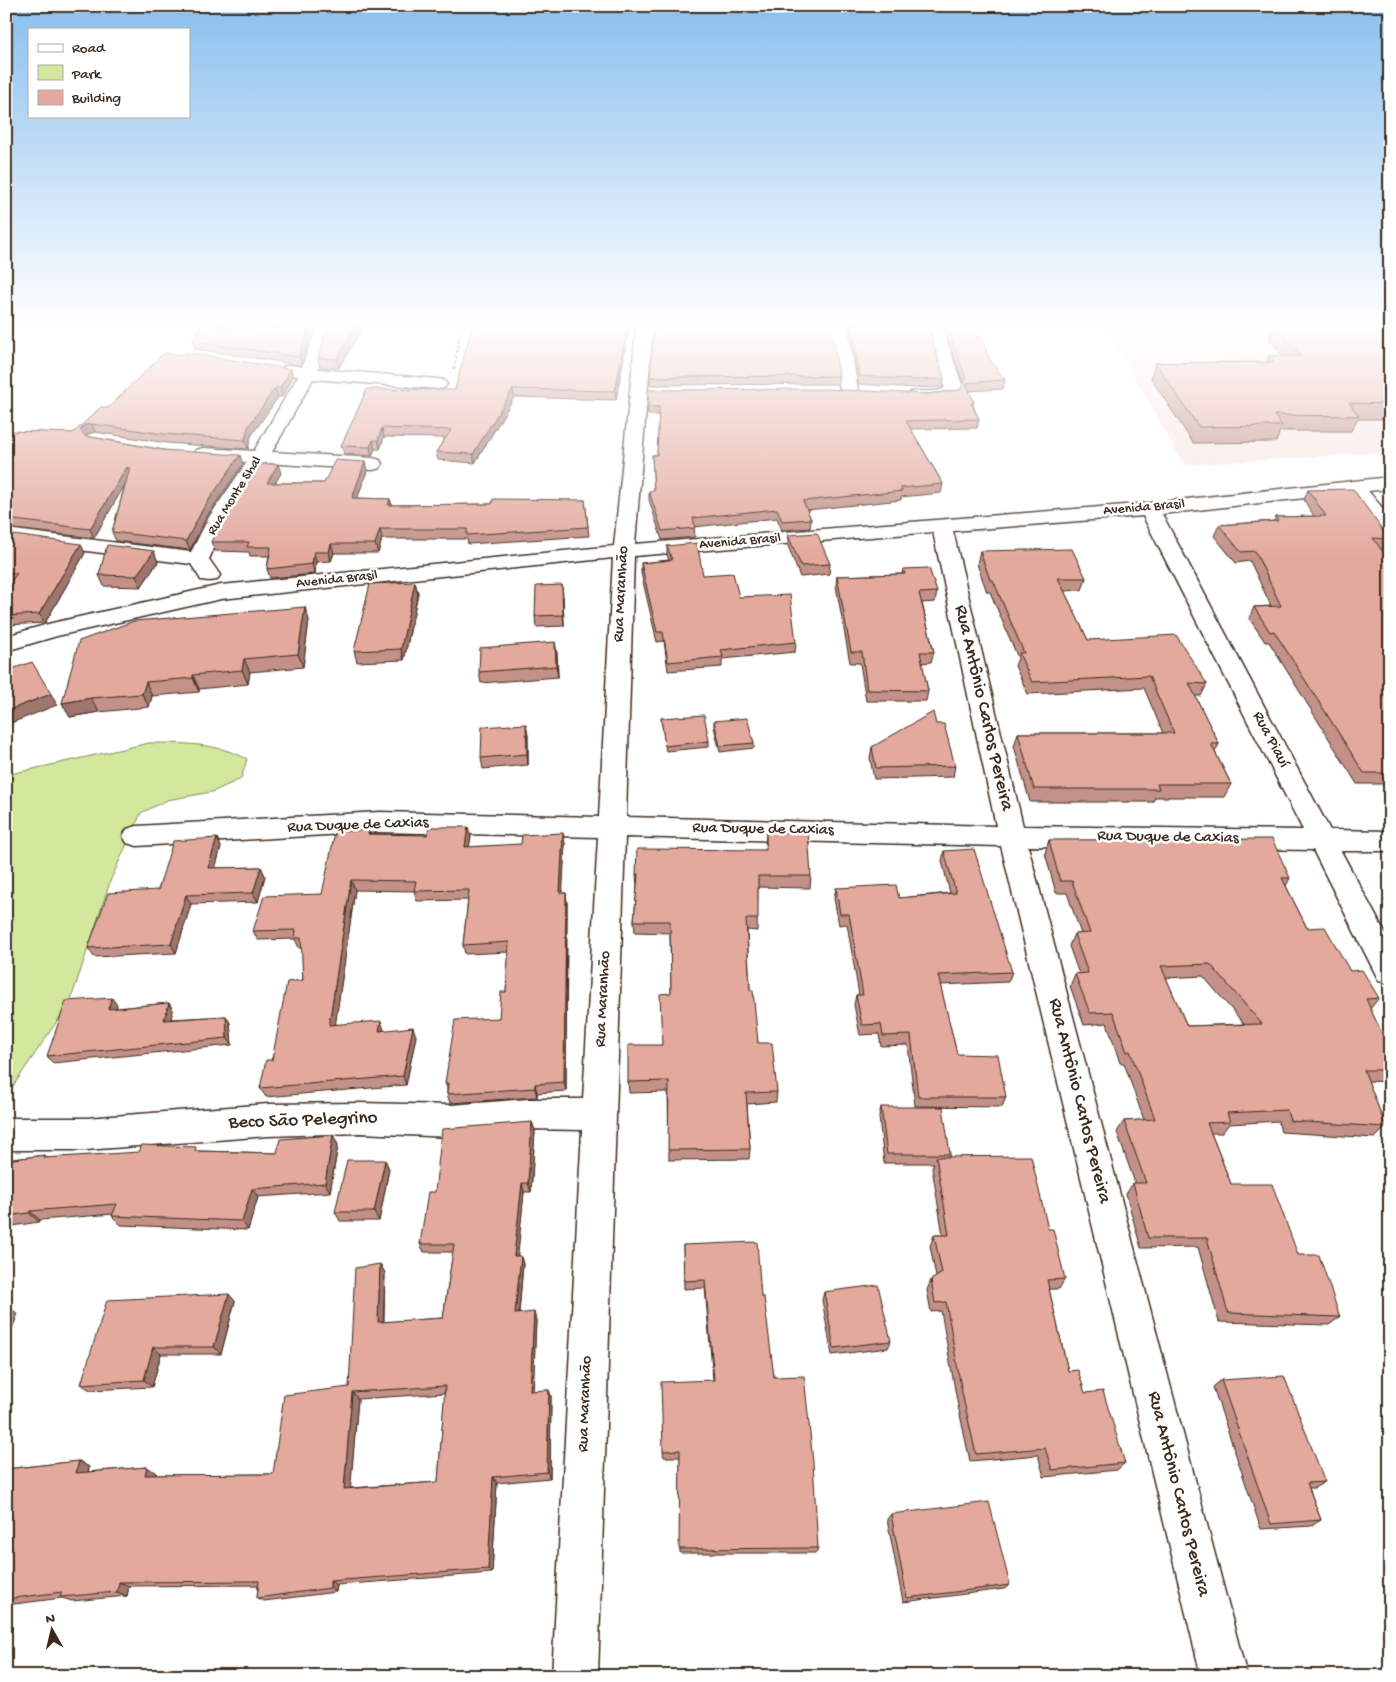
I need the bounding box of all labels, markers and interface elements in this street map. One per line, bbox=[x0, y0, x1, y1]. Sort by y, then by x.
legend bbox=[28, 28, 190, 118]
text: Road bbox=[72, 40, 106, 58]
text: Park bbox=[71, 66, 102, 84]
text: Building bbox=[71, 90, 121, 108]
street label: Rua Monte Shal bbox=[204, 453, 266, 539]
street label: Avenida Brasil bbox=[1103, 496, 1185, 520]
street label: Avenida Brasil bbox=[699, 530, 781, 554]
street label: Rua Maranhão bbox=[610, 545, 634, 643]
street label: Avenida Brasil bbox=[295, 567, 379, 593]
street label: Rua Antônio Carlos Pereira bbox=[948, 603, 1018, 815]
street label: Rua Piauí bbox=[1247, 709, 1293, 772]
street label: Rua Duque de Caxias bbox=[287, 814, 430, 838]
street label: Rua Duque de Caxias bbox=[692, 819, 835, 841]
street label: Rua Duque de Caxias bbox=[1097, 827, 1240, 849]
street label: Rua Maranhão bbox=[592, 950, 616, 1048]
street label: Rua Antônio Carlos Pereira bbox=[1042, 996, 1116, 1207]
street label: Beco São Pelegrino bbox=[227, 1107, 378, 1135]
street label: Rua Maranhão bbox=[575, 1355, 597, 1453]
street label: Rua Antônio Carlos Pereira bbox=[1141, 1389, 1215, 1600]
north arrow bbox=[28, 1604, 78, 1654]
text: N bbox=[45, 1611, 56, 1629]

